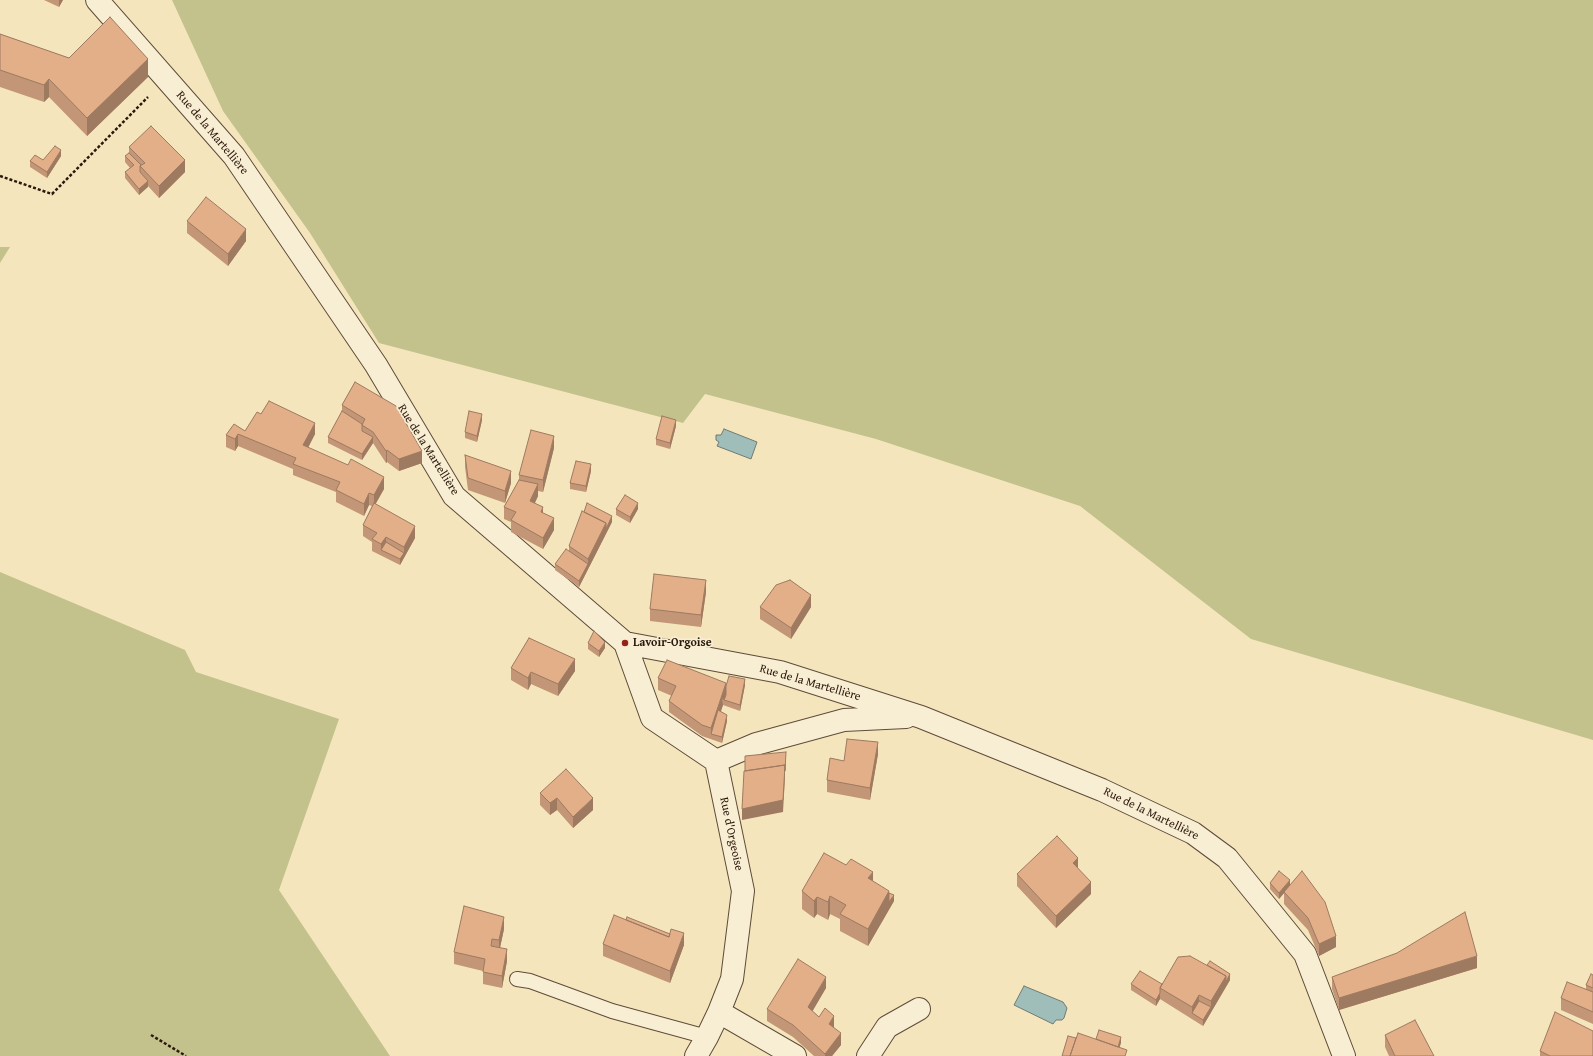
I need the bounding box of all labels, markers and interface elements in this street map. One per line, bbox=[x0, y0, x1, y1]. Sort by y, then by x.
street label: Rue de la Martellière bbox=[173, 88, 251, 178]
street label: Rue de la Martellière bbox=[394, 402, 462, 498]
place label: Lavoir-Orgoise bbox=[633, 636, 712, 650]
marker: Lavoir-Orgoise bbox=[620, 638, 630, 648]
street label: Rue de la Martellière bbox=[758, 662, 862, 704]
street label: Rue de la Martellière bbox=[1101, 785, 1201, 843]
street label: Rue d'Orgeoise bbox=[716, 796, 746, 872]

